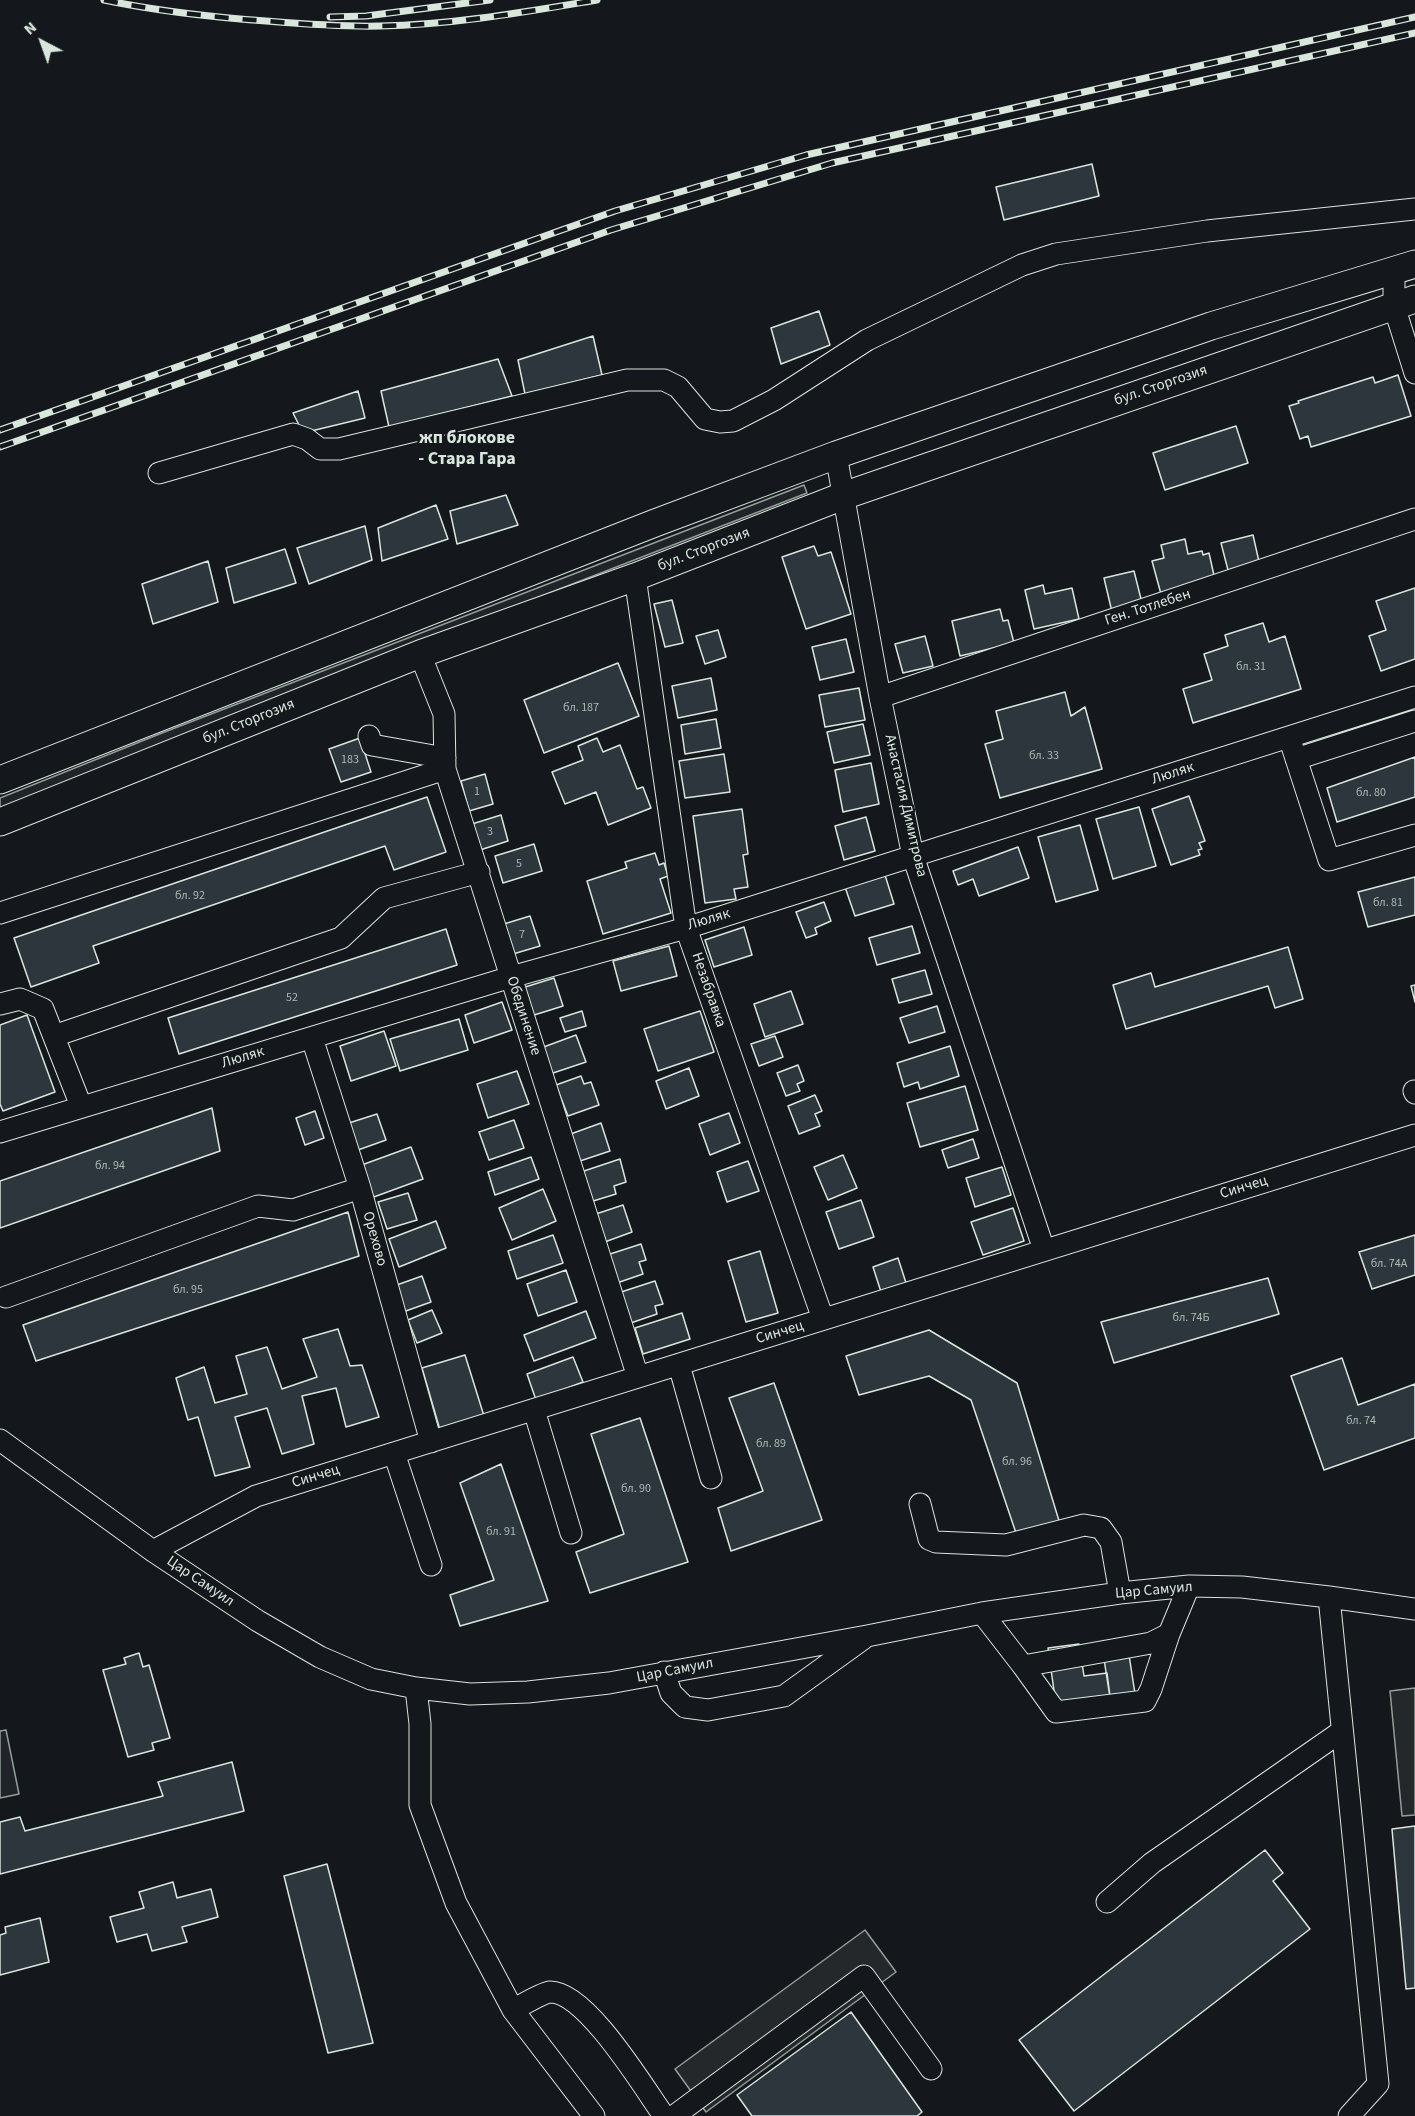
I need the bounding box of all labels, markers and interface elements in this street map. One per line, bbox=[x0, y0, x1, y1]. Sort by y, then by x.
north arrow bbox=[12, 12, 72, 72]
text: N bbox=[19, 17, 41, 40]
street label: бул. Сторгозия bbox=[1112, 362, 1210, 410]
district label: жп блокове - Стара Гара bbox=[418, 428, 516, 470]
street label: бул. Сторгозия bbox=[655, 524, 753, 576]
street label: Ген. Тотлебен bbox=[1103, 586, 1193, 630]
house number: бл. 31 bbox=[1236, 660, 1266, 674]
street label: бул. Сторгозия bbox=[200, 695, 298, 749]
house number: бл. 187 bbox=[563, 701, 599, 715]
street label: Анастасия Димитрова bbox=[880, 733, 930, 879]
house number: бл. 33 bbox=[1029, 749, 1059, 763]
house number: 183 bbox=[341, 753, 359, 767]
street label: Люляк bbox=[1149, 759, 1197, 789]
house number: 1 bbox=[474, 785, 480, 799]
house number: бл. 80 bbox=[1356, 786, 1386, 800]
house number: 3 bbox=[487, 825, 493, 839]
house number: 5 bbox=[516, 857, 522, 871]
house number: бл. 92 bbox=[175, 889, 205, 903]
house number: бл. 81 bbox=[1373, 896, 1403, 910]
street label: Люляк bbox=[686, 905, 732, 935]
house number: 7 bbox=[519, 928, 525, 942]
street label: Незабравка bbox=[687, 950, 729, 1030]
street label: Обединение bbox=[502, 974, 544, 1058]
house number: 52 bbox=[286, 991, 298, 1005]
street label: Люляк bbox=[220, 1043, 266, 1073]
house number: бл. 94 bbox=[95, 1159, 125, 1173]
street label: Синчец bbox=[1218, 1172, 1270, 1204]
street label: Орехово bbox=[358, 1210, 390, 1268]
house number: бл. 74А bbox=[1371, 1257, 1407, 1271]
house number: бл. 95 bbox=[173, 1283, 203, 1297]
house number: бл. 74Б bbox=[1172, 1311, 1210, 1325]
street label: Синчец bbox=[754, 1317, 806, 1349]
house number: бл. 74 bbox=[1346, 1414, 1376, 1428]
house number: бл. 89 bbox=[756, 1437, 786, 1451]
house number: бл. 96 bbox=[1002, 1455, 1032, 1469]
street label: Синчец bbox=[290, 1461, 342, 1493]
house number: бл. 90 bbox=[621, 1482, 651, 1496]
house number: бл. 91 bbox=[486, 1525, 516, 1539]
street label: Цар Самуил bbox=[163, 1553, 237, 1611]
street label: Цар Самуил bbox=[1115, 1579, 1193, 1603]
street label: Цар Самуил bbox=[635, 1655, 715, 1687]

